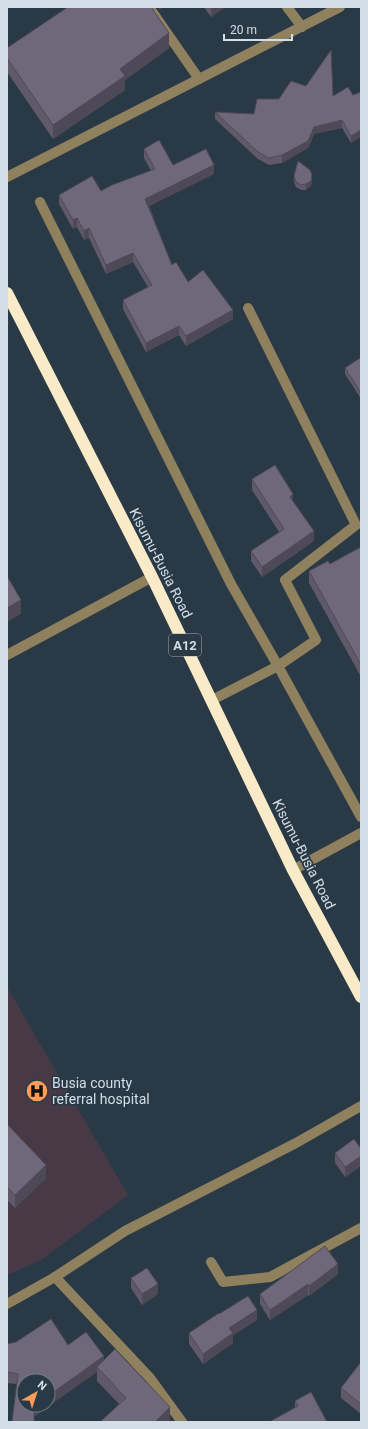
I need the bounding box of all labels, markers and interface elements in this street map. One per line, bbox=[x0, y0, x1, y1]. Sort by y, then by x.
scale bar bbox=[224, 16, 292, 42]
text: 20 m bbox=[230, 23, 257, 37]
street label: Kisumu-Busia Road bbox=[126, 505, 196, 621]
road number: A12 bbox=[169, 634, 201, 656]
street label: Kisumu-Busia Road bbox=[269, 796, 339, 912]
place label: Busia county referral hospital bbox=[52, 1075, 150, 1107]
hospital icon: Busia county referral hospital bbox=[24, 1078, 50, 1104]
north arrow bbox=[16, 1373, 56, 1413]
text: N bbox=[35, 1378, 49, 1393]

